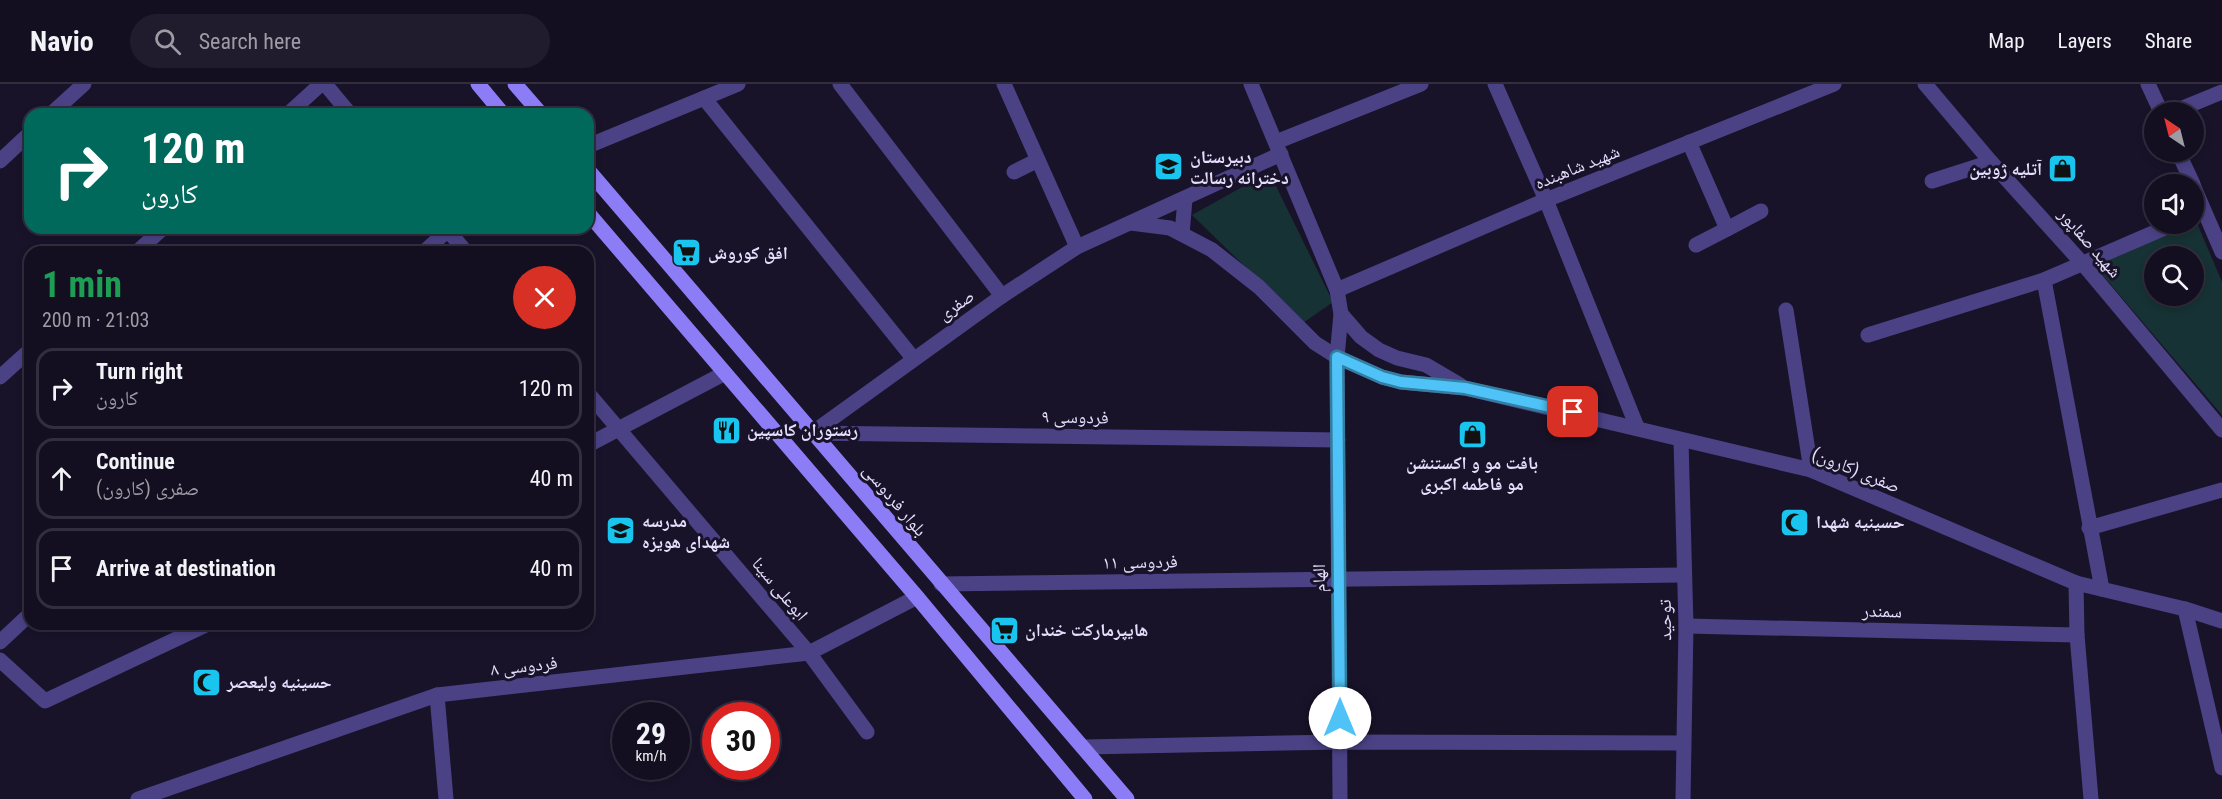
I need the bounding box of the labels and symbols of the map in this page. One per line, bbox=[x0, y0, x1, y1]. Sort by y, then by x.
north arrow bbox=[2144, 102, 2204, 162]
street label: شهید شاهبنده bbox=[1531, 140, 1623, 194]
place label: دبیرستان دخترانه رسالت bbox=[1190, 146, 1289, 188]
school or university icon: دبیرستان دخترانه رسالت bbox=[1153, 151, 1185, 183]
shop icon: آتلیه ژوبین bbox=[2047, 153, 2079, 185]
place label: آتلیه ژوبین bbox=[1969, 158, 2042, 180]
street label: شهید صفاپور bbox=[2053, 203, 2126, 282]
supermarket icon: افق کوروش bbox=[671, 237, 703, 269]
place label: افق کوروش bbox=[708, 242, 788, 264]
street label: صفری bbox=[934, 285, 978, 325]
pin bbox=[1547, 386, 1598, 437]
street label: فردوسی ۹ bbox=[1041, 405, 1109, 429]
restaurant icon: رستوران کاسپین bbox=[710, 414, 742, 446]
shop icon: بافت مو و اکستنشن مو فاطمه اکبری bbox=[1456, 418, 1488, 450]
place label: رستوران کاسپین bbox=[747, 419, 858, 441]
street label: صفری (کارون) bbox=[1809, 442, 1903, 498]
place label: بافت مو و اکستنشن مو فاطمه اکبری bbox=[1406, 452, 1538, 495]
street label: بلوار فردوسی bbox=[858, 459, 932, 541]
mosque icon: حسینیه شهدا bbox=[1779, 506, 1811, 538]
place label: مدرسه شهدای هویزه bbox=[642, 510, 730, 553]
place label: حسینیه شهدا bbox=[1816, 511, 1905, 532]
school or university icon: مدرسه شهدای هویزه bbox=[605, 515, 637, 547]
street label: فردوسی ۱۱ bbox=[1102, 550, 1178, 574]
street label: ابوعلی سینا bbox=[747, 553, 813, 625]
street label: الهام bbox=[1308, 564, 1331, 592]
street label: توحید bbox=[1654, 599, 1676, 641]
street label: سمندر bbox=[1861, 600, 1902, 621]
supermarket icon: هایپرمارکت خندان bbox=[988, 614, 1020, 646]
place label: هایپرمارکت خندان bbox=[1025, 619, 1148, 641]
street label: فردوسی ۸ bbox=[489, 652, 559, 680]
mosque icon: حسینیه ولیعصر bbox=[190, 666, 222, 698]
place label: حسینیه ولیعصر bbox=[226, 671, 332, 692]
position arrow bbox=[1308, 686, 1372, 750]
speed limit sign: 30 bbox=[702, 702, 780, 780]

